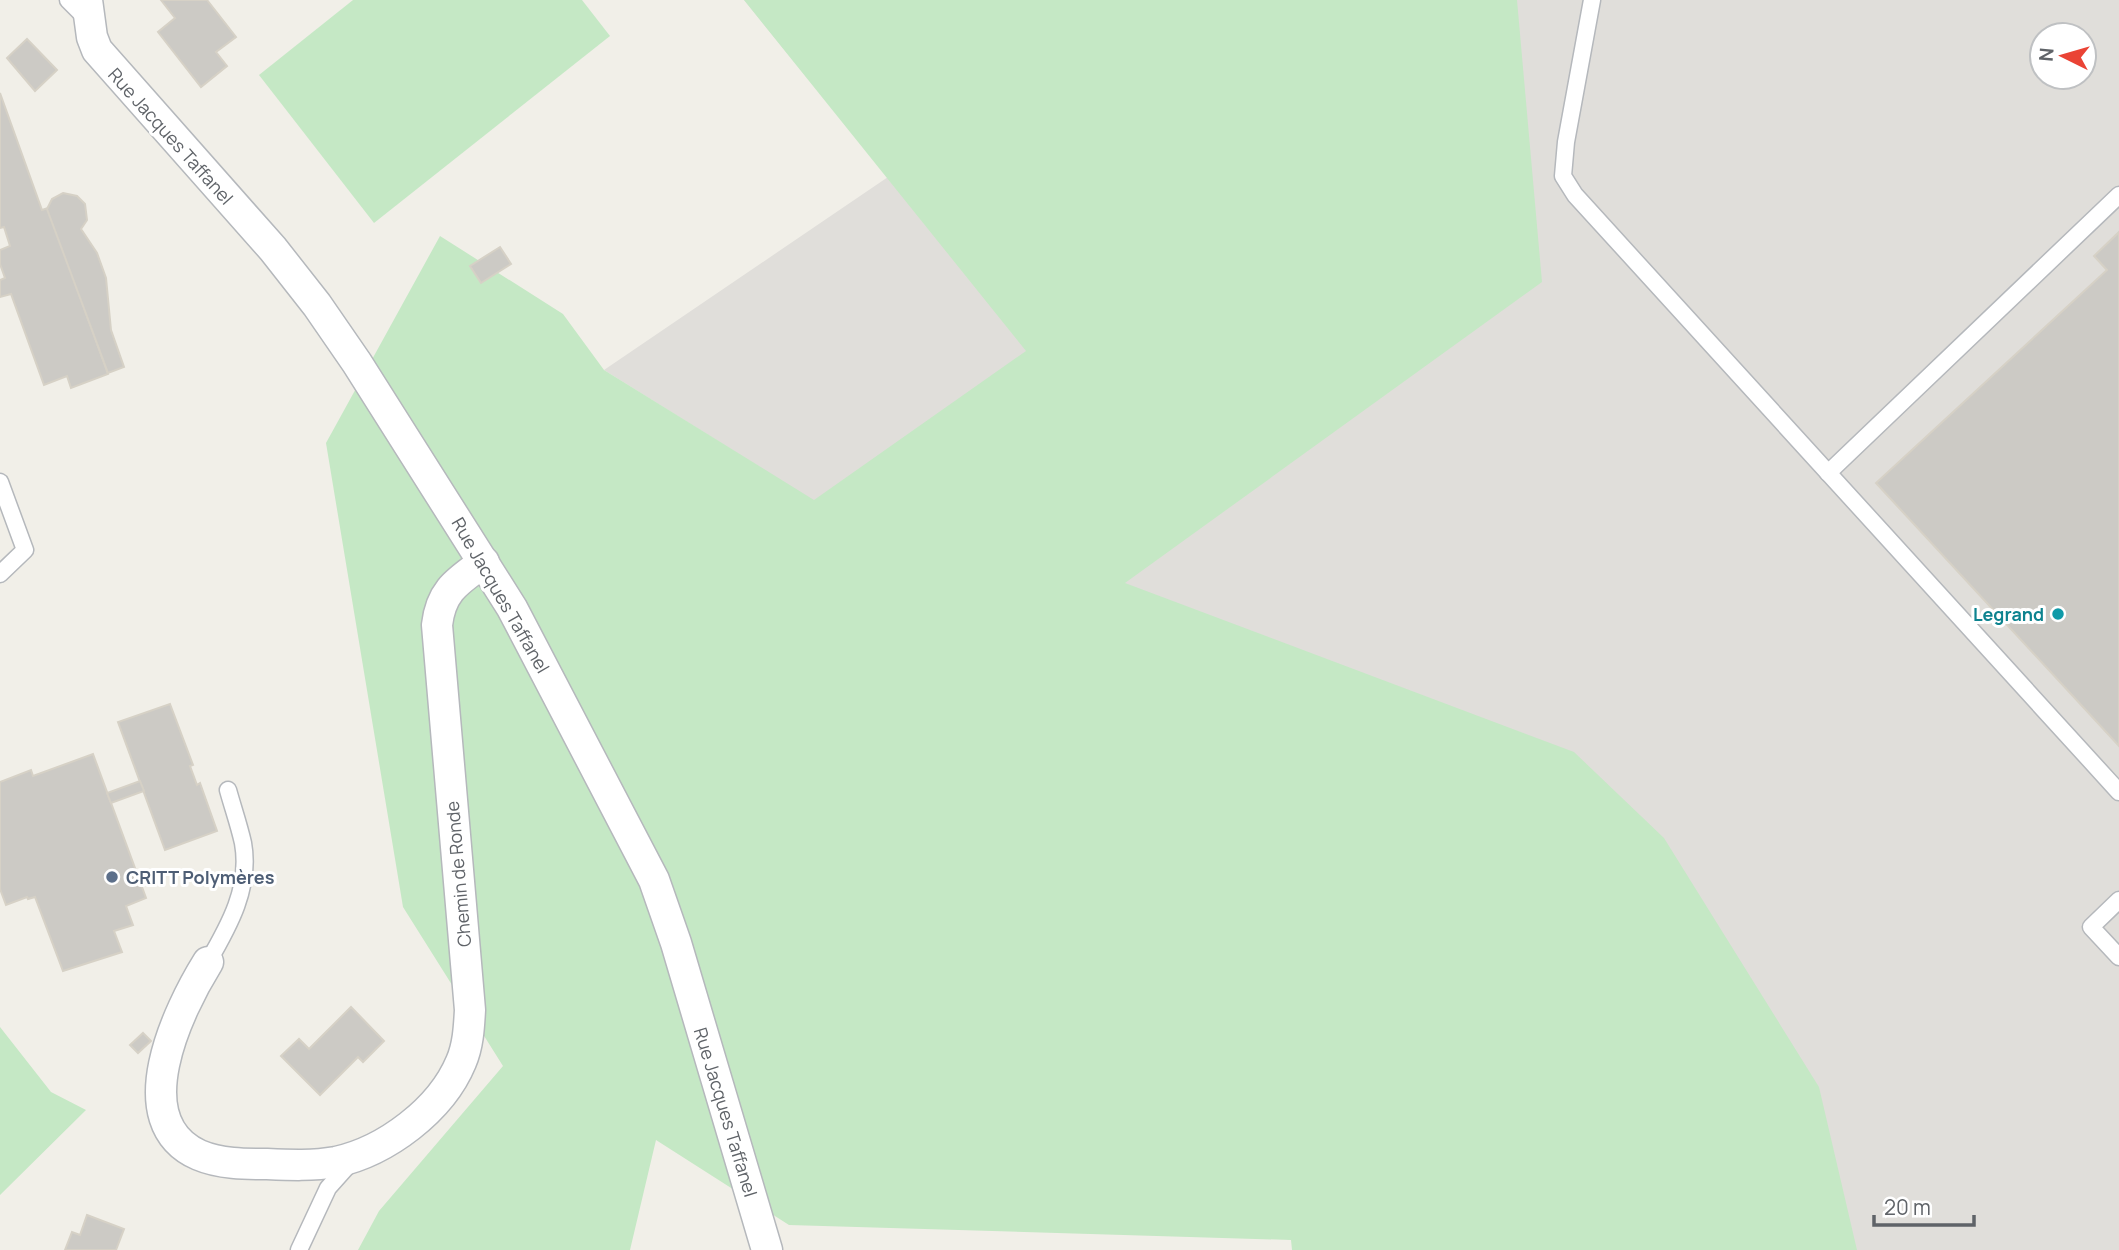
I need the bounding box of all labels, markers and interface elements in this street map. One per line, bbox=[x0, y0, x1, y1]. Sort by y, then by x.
north arrow bbox=[2028, 21, 2098, 91]
text: N bbox=[2033, 47, 2060, 62]
street label: Rue Jacques Taffanel bbox=[103, 63, 239, 209]
street label: Rue Jacques Taffanel bbox=[447, 513, 555, 677]
place label: Legrand bbox=[1973, 602, 2044, 626]
marker: Legrand bbox=[2050, 606, 2066, 622]
street label: Chemin de Ronde bbox=[440, 800, 476, 948]
place label: CRITT Polymères bbox=[126, 865, 275, 889]
marker: CRITT Polymères bbox=[104, 869, 120, 885]
street label: Rue Jacques Taffanel bbox=[689, 1024, 763, 1200]
scale bar bbox=[1874, 1184, 1974, 1228]
text: 20 m bbox=[1884, 1193, 1931, 1221]

